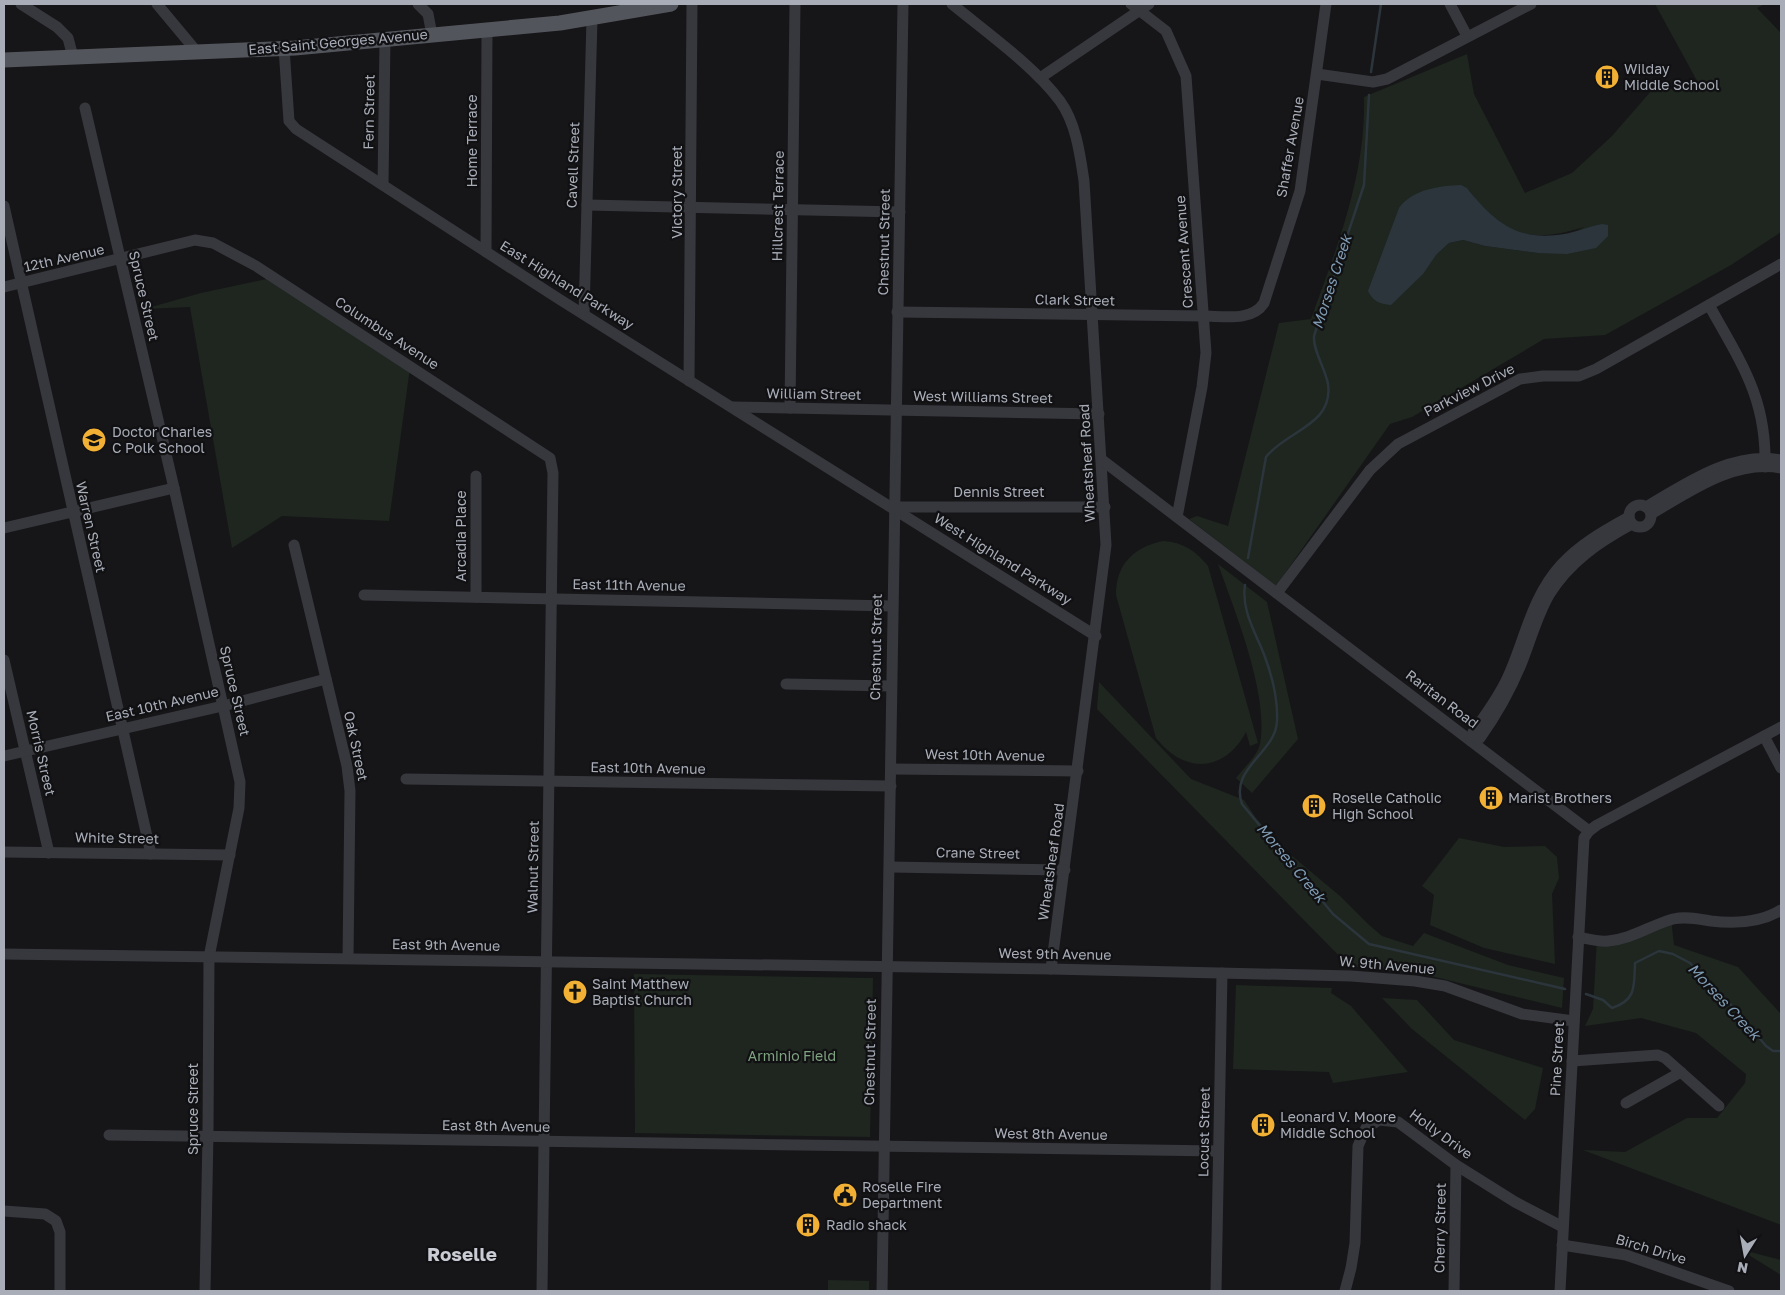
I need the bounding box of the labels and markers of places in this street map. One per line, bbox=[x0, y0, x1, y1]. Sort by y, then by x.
place label: Wilday Middle School bbox=[1624, 60, 1719, 93]
building icon: Wilday Middle School bbox=[1594, 64, 1620, 90]
place label: Doctor Charles C Polk School bbox=[112, 423, 212, 456]
school or university icon: Doctor Charles C Polk School bbox=[81, 427, 107, 453]
building icon: Marist Brothers bbox=[1478, 785, 1504, 811]
place label: Roselle Catholic High School bbox=[1332, 789, 1442, 822]
place label: Marist Brothers bbox=[1508, 789, 1612, 806]
building icon: Roselle Catholic High School bbox=[1301, 793, 1327, 819]
place label: Saint Matthew Baptist Church bbox=[592, 975, 692, 1008]
church icon: Saint Matthew Baptist Church bbox=[562, 979, 588, 1005]
place label: Leonard V. Moore Middle School bbox=[1280, 1108, 1396, 1141]
building icon: Leonard V. Moore Middle School bbox=[1250, 1112, 1276, 1138]
place label: Roselle Fire Department bbox=[862, 1178, 942, 1211]
public building icon: Roselle Fire Department bbox=[832, 1182, 858, 1208]
building icon: Radio shack bbox=[795, 1212, 821, 1238]
place label: Radio shack bbox=[826, 1216, 907, 1233]

